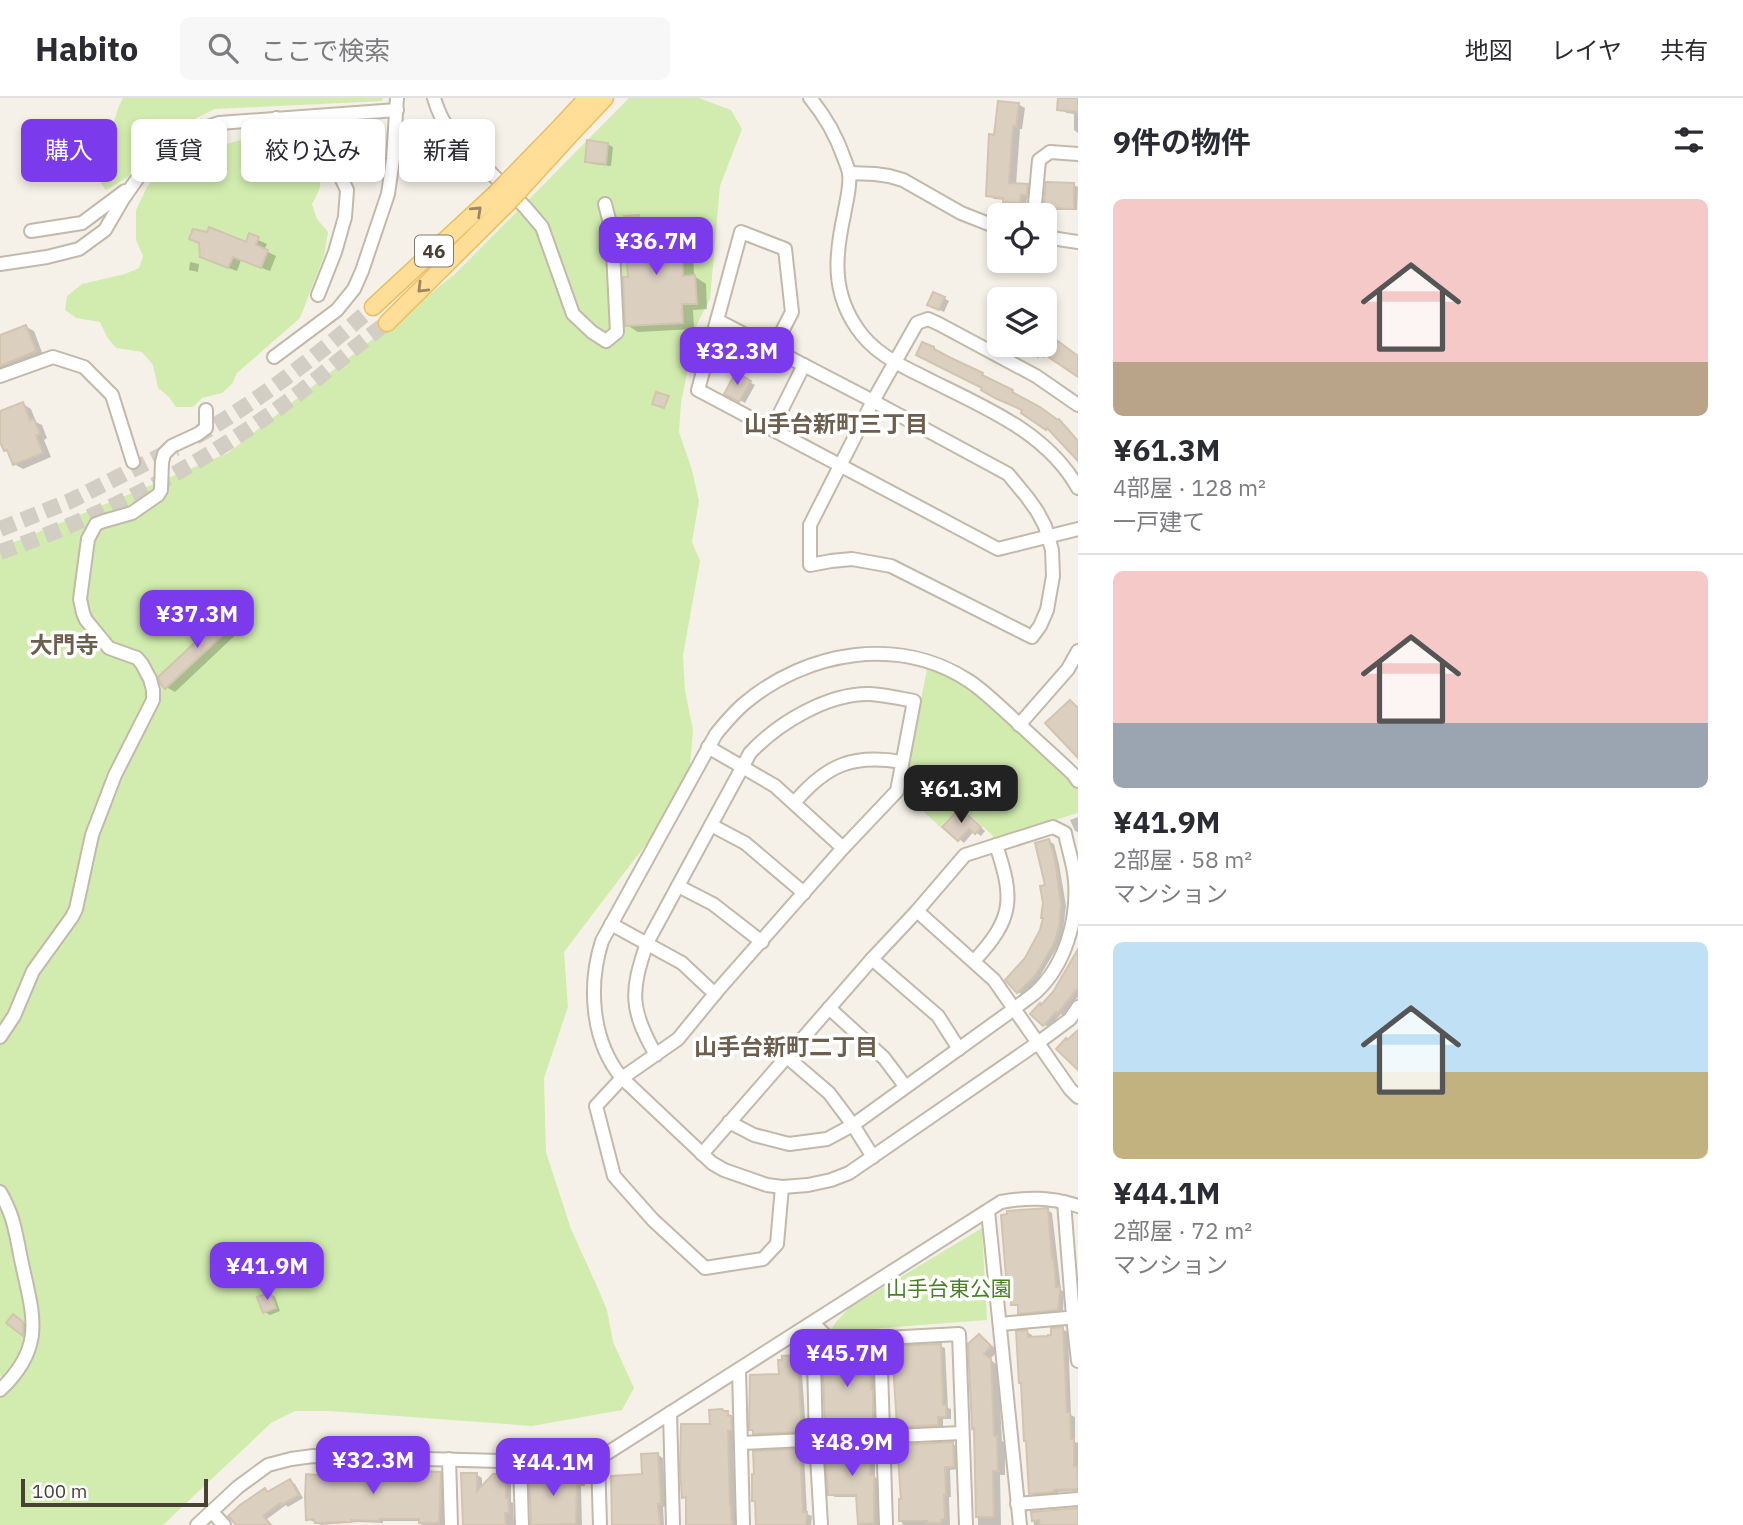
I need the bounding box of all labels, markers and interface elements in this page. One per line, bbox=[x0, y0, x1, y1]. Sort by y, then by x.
search box bbox=[180, 17, 670, 80]
text: Habito bbox=[35, 27, 138, 70]
icon: search bbox=[204, 29, 242, 67]
text: ここで検索 bbox=[260, 33, 390, 67]
text: 地図 bbox=[1465, 34, 1513, 66]
text: レイヤ bbox=[1551, 34, 1622, 66]
text: 共有 bbox=[1660, 34, 1708, 66]
chip: 購入 bbox=[21, 119, 117, 182]
chip: 賃貸 bbox=[131, 119, 227, 182]
chip: 絞り込み bbox=[241, 119, 385, 182]
chip: 新着 bbox=[399, 119, 495, 182]
icon: filters bbox=[1670, 121, 1708, 159]
text: 9件の物件 bbox=[1113, 122, 1251, 161]
map controls bbox=[987, 203, 1057, 357]
button: locate bbox=[987, 203, 1057, 273]
one-way arrow bbox=[469, 207, 482, 219]
pin: ¥36.7M bbox=[599, 218, 713, 277]
text: ¥36.7M bbox=[615, 225, 697, 255]
road number: 46 bbox=[415, 236, 453, 266]
icon: home bbox=[1348, 244, 1474, 370]
one-way arrow bbox=[418, 279, 431, 292]
button: layers bbox=[987, 287, 1057, 357]
pin: ¥32.3M bbox=[680, 328, 794, 387]
text: ¥32.3M bbox=[696, 335, 778, 365]
district label: 山手台新町三丁目 bbox=[744, 408, 928, 438]
text: ¥61.3M bbox=[1113, 430, 1220, 469]
text: 4部屋 · 128 m² bbox=[1113, 472, 1266, 502]
text: 一戸建て bbox=[1113, 506, 1205, 536]
pin: ¥37.3M bbox=[140, 590, 254, 650]
text: ¥37.3M bbox=[156, 598, 238, 628]
icon: home bbox=[1348, 616, 1474, 742]
district label: 大門寺 bbox=[30, 629, 99, 659]
pin: ¥61.3M bbox=[904, 766, 1018, 825]
text: ¥61.3M bbox=[920, 773, 1002, 803]
text: ¥41.9M bbox=[1113, 802, 1220, 841]
text: 2部屋 · 58 m² bbox=[1113, 844, 1252, 874]
text: マンション bbox=[1113, 878, 1228, 908]
icon: home bbox=[1348, 987, 1474, 1113]
district label: 山手台新町二丁目 bbox=[694, 1031, 878, 1061]
text: ¥44.1M bbox=[1113, 1173, 1220, 1212]
text: 2部屋 · 72 m² bbox=[1113, 1215, 1252, 1245]
pin: ¥41.9M bbox=[210, 1242, 324, 1302]
text: マンション bbox=[1113, 1249, 1228, 1279]
text: ¥41.9M bbox=[226, 1250, 308, 1280]
park label: 山手台東公園 bbox=[886, 1274, 1012, 1302]
pin: ¥45.7M bbox=[790, 1330, 904, 1389]
text: ¥45.7M bbox=[806, 1337, 888, 1367]
pin: ¥48.9M bbox=[795, 1418, 909, 1478]
text: ¥48.9M bbox=[811, 1426, 893, 1456]
pin: ¥32.3M bbox=[316, 1436, 430, 1496]
pin: ¥44.1M bbox=[496, 1438, 610, 1498]
text: ¥32.3M bbox=[332, 1444, 414, 1474]
text: ¥44.1M bbox=[512, 1446, 594, 1476]
scale bar bbox=[21, 1476, 208, 1508]
text: 100 m bbox=[32, 1479, 87, 1503]

